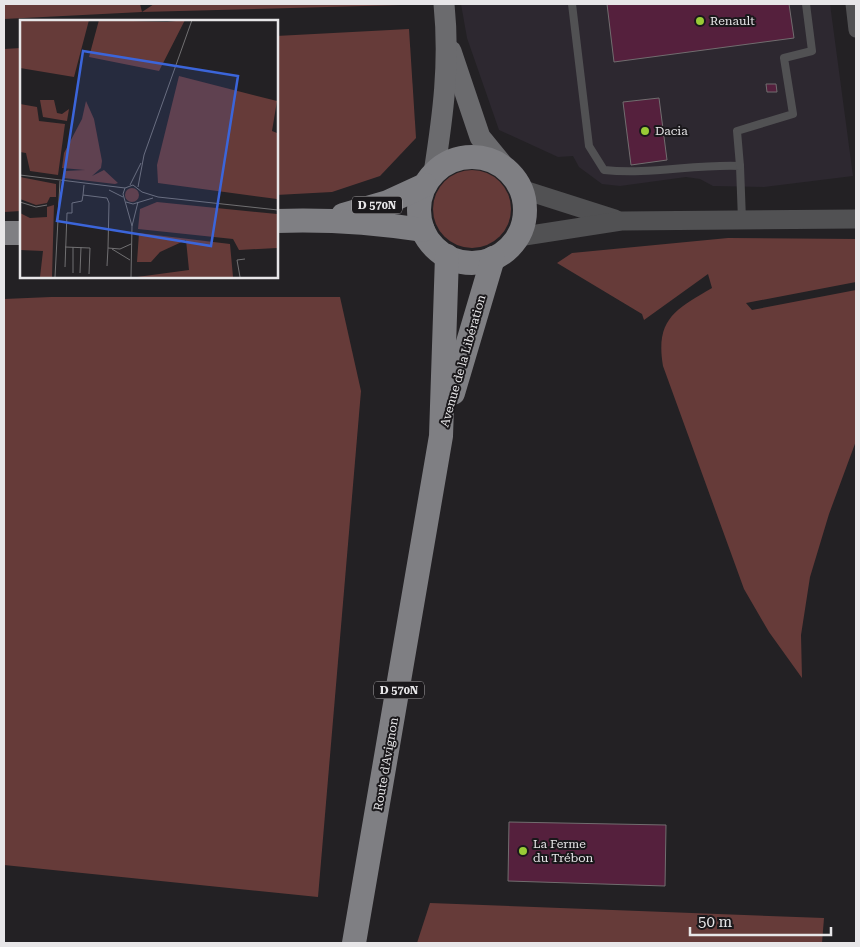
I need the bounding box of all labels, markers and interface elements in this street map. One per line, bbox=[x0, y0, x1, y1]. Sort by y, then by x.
place label: Renault bbox=[710, 14, 755, 28]
marker: Renault bbox=[694, 15, 706, 27]
inset map bbox=[20, 20, 278, 278]
place label: Dacia bbox=[655, 124, 688, 138]
marker: Dacia bbox=[639, 125, 651, 137]
road number: D 570N bbox=[352, 196, 402, 214]
street label: Avenue de la Libération bbox=[437, 293, 489, 429]
road number: D 570N bbox=[374, 682, 424, 698]
street label: Route d'Avignon bbox=[371, 716, 401, 812]
place label: La Ferme du Trébon bbox=[533, 837, 594, 865]
marker: La Ferme du Trébon bbox=[517, 845, 529, 857]
scale bar bbox=[690, 904, 831, 936]
text: 50 m bbox=[698, 913, 733, 931]

